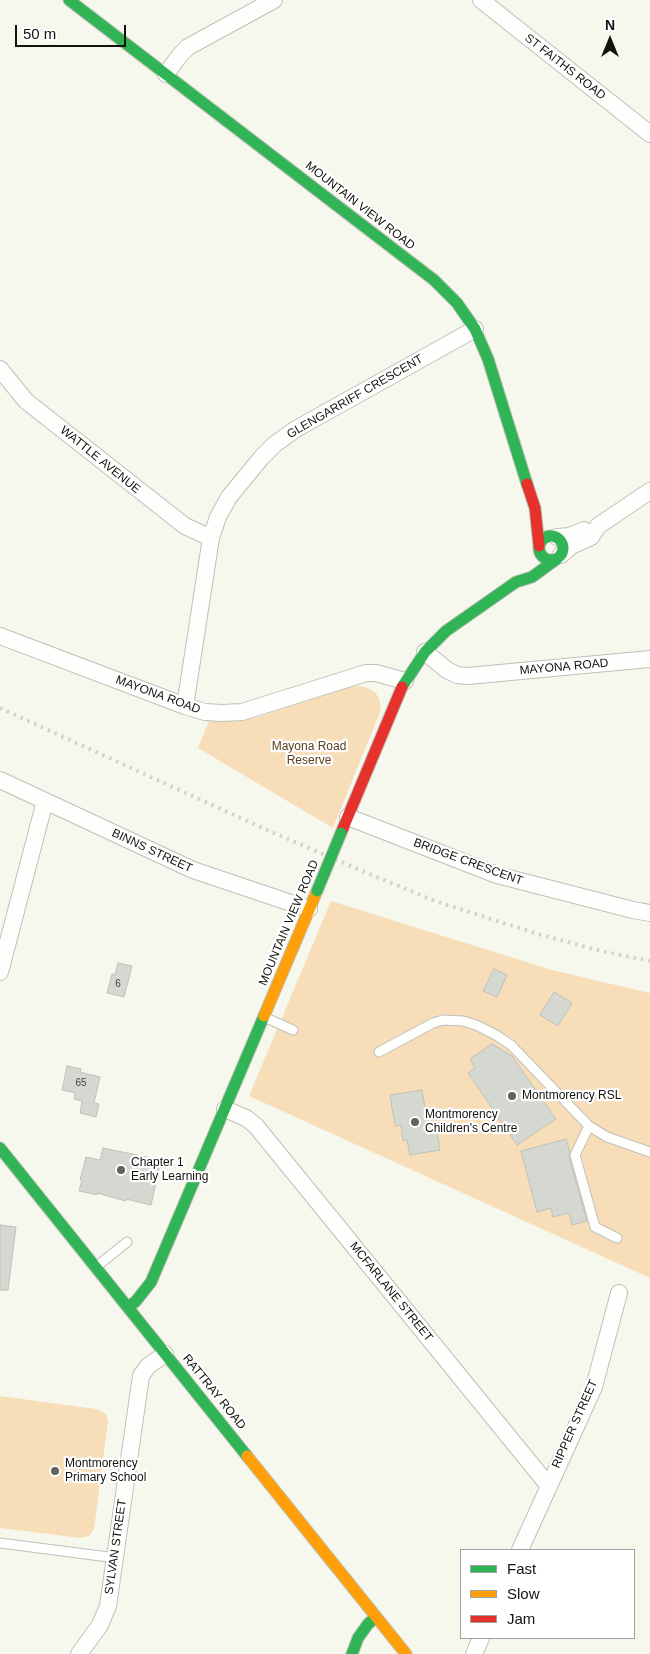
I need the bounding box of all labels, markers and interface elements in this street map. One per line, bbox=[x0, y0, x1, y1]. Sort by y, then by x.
scale bar bbox=[18, 15, 129, 47]
north arrow bbox=[585, 15, 635, 65]
text: N bbox=[605, 17, 615, 33]
text: 50 m bbox=[23, 25, 56, 42]
street label: ST FAITHS ROAD bbox=[522, 31, 608, 103]
street label: MOUNTAIN VIEW ROAD bbox=[302, 159, 418, 253]
street label: GLENGARRIFF CRESCENT bbox=[284, 352, 426, 442]
street label: WATTLE AVENUE bbox=[57, 423, 143, 497]
street label: MAYONA ROAD bbox=[519, 656, 609, 678]
street label: MAYONA ROAD bbox=[114, 673, 202, 717]
park label: Mayona Road Reserve bbox=[272, 740, 346, 768]
street label: BINNS STREET bbox=[109, 826, 195, 876]
street label: BRIDGE CRESCENT bbox=[411, 836, 525, 888]
street label: MOUNTAIN VIEW ROAD bbox=[256, 858, 322, 988]
house number: 6 bbox=[115, 978, 121, 990]
house number: 65 bbox=[75, 1077, 87, 1089]
place label: Montmorency RSL bbox=[522, 1089, 621, 1103]
marker: Montmorency RSL bbox=[506, 1090, 518, 1102]
place label: Montmorency Children's Centre bbox=[425, 1108, 517, 1136]
marker: Montmorency Children's Centre bbox=[409, 1116, 421, 1128]
place label: Chapter 1 Early Learning bbox=[131, 1156, 208, 1184]
marker: Chapter 1 Early Learning bbox=[115, 1164, 127, 1176]
street label: MCFARLANE STREET bbox=[346, 1239, 436, 1345]
street label: RATTRAY ROAD bbox=[179, 1352, 249, 1432]
street label: RIPPER STREET bbox=[549, 1378, 601, 1470]
place label: Montmorency Primary School bbox=[65, 1457, 146, 1485]
marker: Montmorency Primary School bbox=[49, 1465, 61, 1477]
street label: SYLVAN STREET bbox=[102, 1498, 130, 1596]
legend bbox=[460, 1549, 635, 1639]
text: Fast bbox=[507, 1560, 536, 1577]
text: Slow bbox=[507, 1585, 540, 1602]
text: Jam bbox=[507, 1610, 535, 1627]

